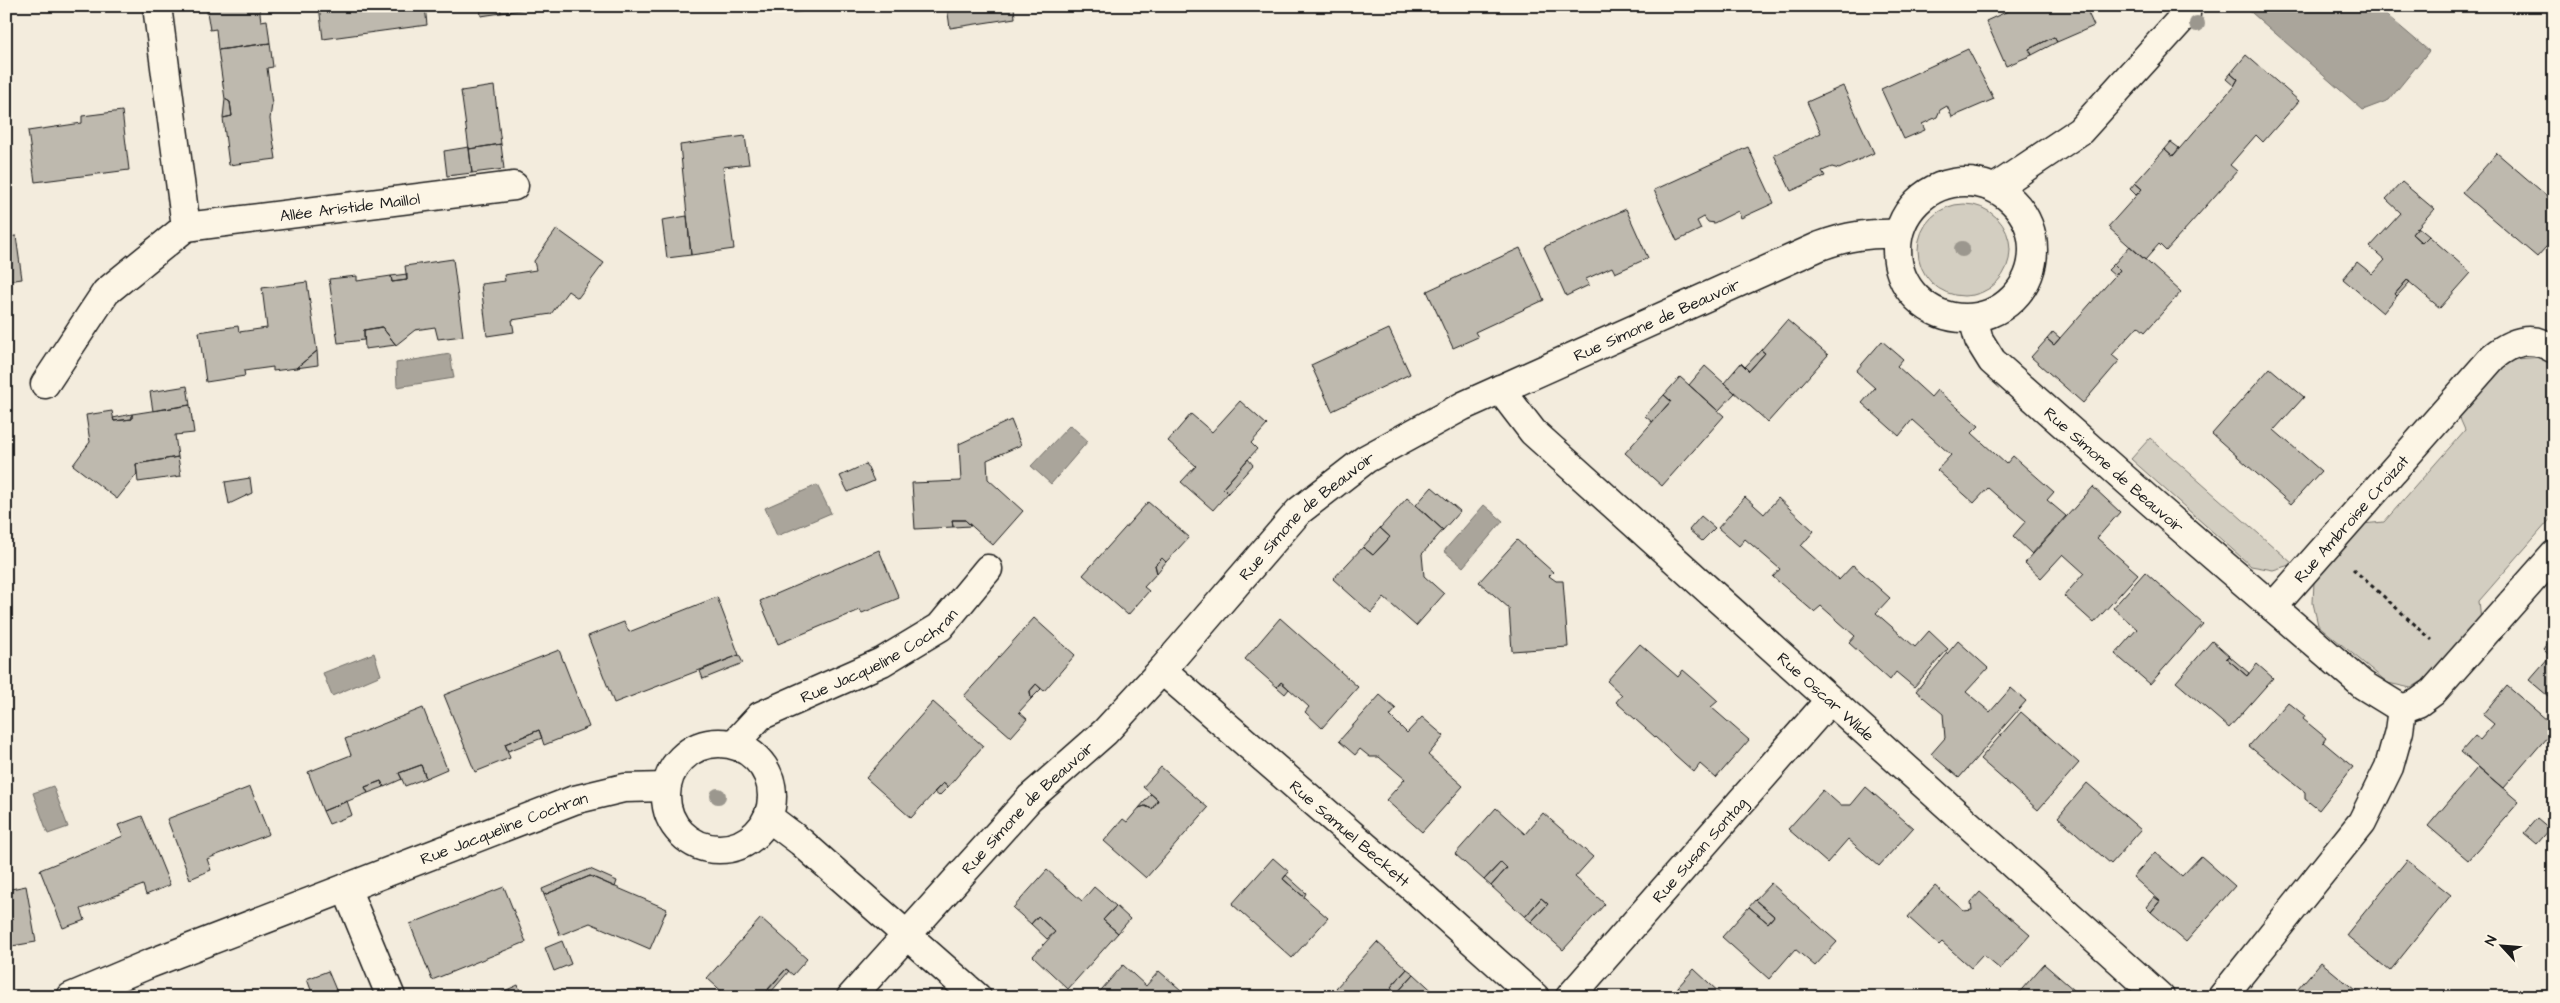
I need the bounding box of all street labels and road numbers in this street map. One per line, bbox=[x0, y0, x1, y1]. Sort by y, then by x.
street label: Allée Aristide Maillol bbox=[279, 188, 421, 227]
street label: Rue Simone de Beauvoir bbox=[1570, 273, 1744, 367]
street label: Rue Simone de Beauvoir bbox=[2039, 402, 2189, 538]
street label: Rue Simone de Beauvoir bbox=[1234, 447, 1378, 585]
street label: Rue Ambroise Croizat bbox=[2289, 450, 2414, 588]
street label: Rue Jacqueline Cochran bbox=[797, 604, 963, 709]
street label: Rue Oscar Wilde bbox=[1772, 647, 1879, 747]
street label: Rue Simone de Beauvoir bbox=[957, 737, 1099, 879]
street label: Rue Samuel Beckett bbox=[1285, 776, 1415, 893]
street label: Rue Jacqueline Cochran bbox=[417, 787, 590, 870]
street label: Rue Susan Sontag bbox=[1648, 793, 1753, 908]

